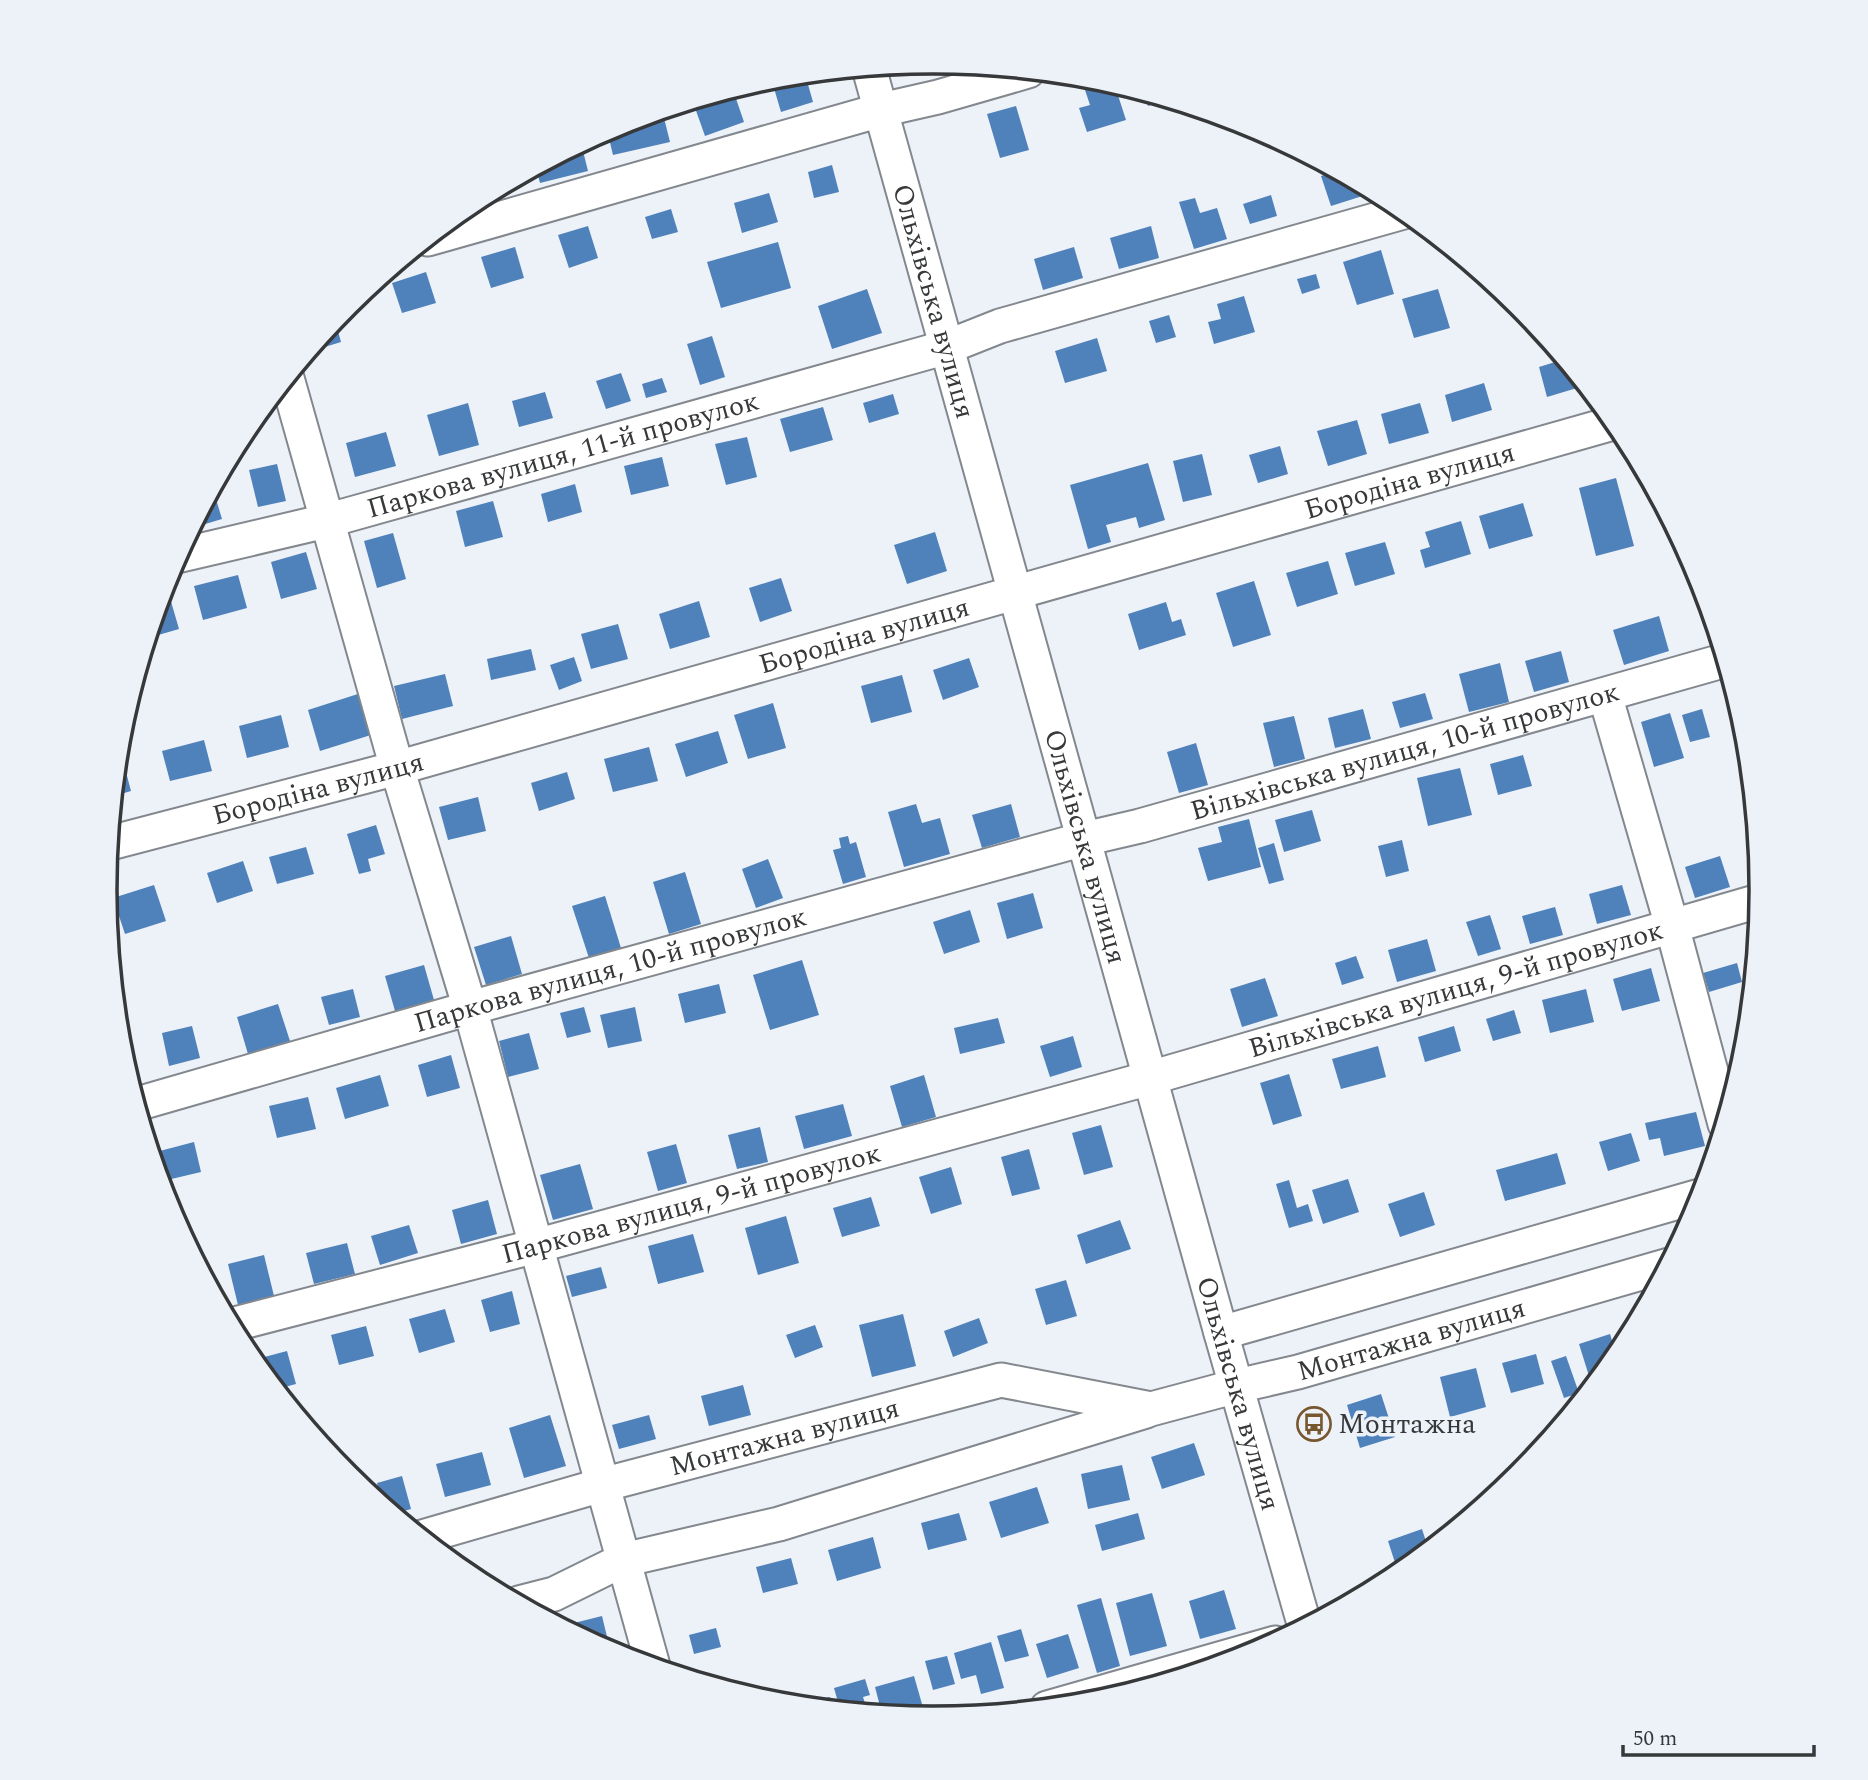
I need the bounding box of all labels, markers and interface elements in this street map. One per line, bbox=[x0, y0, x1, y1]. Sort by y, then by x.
street label: Ольхівська вулиця bbox=[881, 179, 987, 423]
street label: Паркова вулиця, 11-й провулок bbox=[362, 379, 764, 530]
street label: Бородіна вулиця bbox=[1299, 431, 1520, 531]
street label: Бородіна вулиця bbox=[754, 585, 974, 686]
street label: Вільхівська вулиця, 10-й провулок bbox=[1185, 670, 1624, 832]
street label: Ольхівська вулиця bbox=[1032, 724, 1139, 969]
street label: Бородіна вулиця bbox=[208, 740, 429, 837]
street label: Паркова вулиця, 10-й провулок bbox=[409, 895, 812, 1045]
street label: Вільхівська вулиця, 9-й провулок bbox=[1243, 908, 1668, 1070]
street label: Паркова вулиця, 9-й провулок bbox=[497, 1131, 886, 1276]
street label: Ольхівська вулиця bbox=[1185, 1271, 1292, 1516]
street label: Монтажна вулиця bbox=[1292, 1286, 1530, 1393]
street label: Монтажна вулиця bbox=[665, 1386, 904, 1488]
place label: Монтажна bbox=[1338, 1403, 1476, 1446]
bus stop icon: Монтажна bbox=[1295, 1405, 1333, 1443]
scale bar bbox=[1623, 1714, 1814, 1758]
text: 50 m bbox=[1633, 1723, 1677, 1755]

